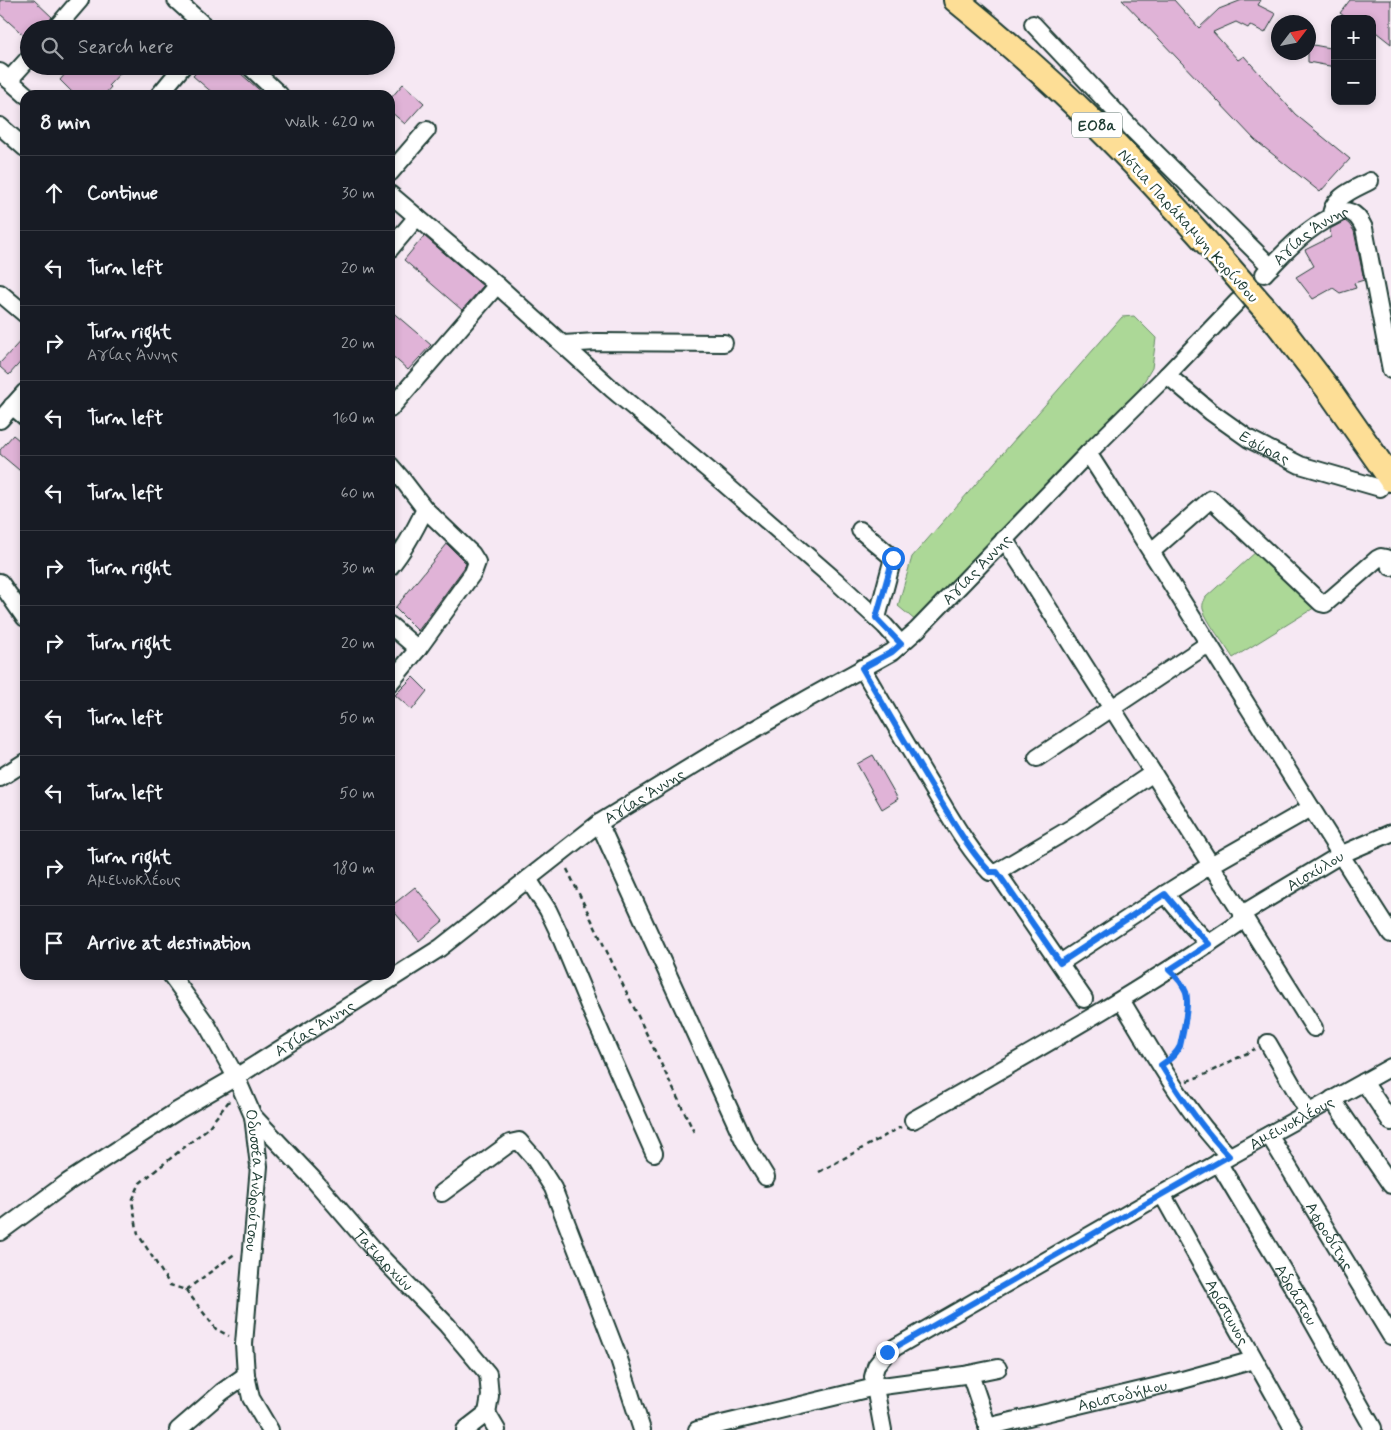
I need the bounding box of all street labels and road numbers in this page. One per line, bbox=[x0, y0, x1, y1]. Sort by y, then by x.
road number: ΕΟ8α bbox=[1072, 112, 1122, 138]
street label: Νότια Παράκαμψη Κορίνθου bbox=[1113, 144, 1263, 308]
street label: Αγίας Άννης bbox=[1269, 202, 1349, 270]
street label: Εφύρας bbox=[1235, 426, 1293, 470]
street label: Αγίας Άννης bbox=[938, 530, 1016, 610]
street label: Αγίας Άννης bbox=[600, 764, 689, 829]
street label: Αισχύλου bbox=[1283, 846, 1348, 897]
street label: Αγίας Άννης bbox=[271, 996, 359, 1062]
street label: Αμεινοκλέους bbox=[1246, 1092, 1338, 1156]
street label: Οδυσσέα Ανδρούτσου bbox=[239, 1106, 268, 1252]
street label: Αφροδίτης bbox=[1300, 1198, 1358, 1275]
street label: Ταξιαρχών bbox=[348, 1224, 417, 1296]
street label: Αδράστου bbox=[1269, 1260, 1322, 1330]
street label: Αρίστωνος bbox=[1200, 1276, 1253, 1349]
street label: Αριστοδήμου bbox=[1075, 1375, 1170, 1417]

